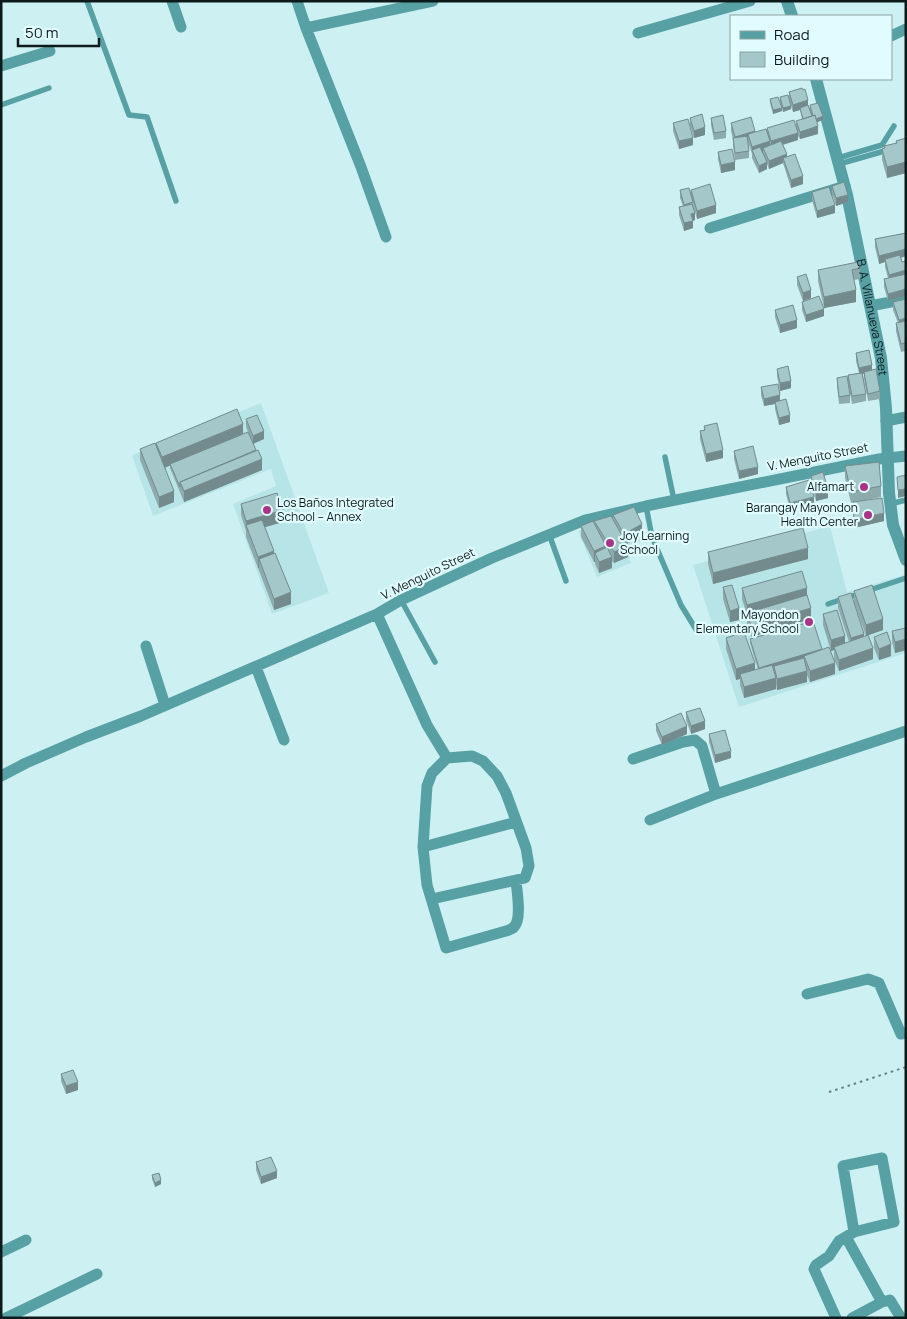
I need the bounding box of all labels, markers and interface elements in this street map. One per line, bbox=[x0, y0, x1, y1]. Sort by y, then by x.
scale bar bbox=[18, 15, 99, 47]
legend bbox=[730, 15, 892, 80]
text: 50 m bbox=[25, 22, 59, 43]
text: Road bbox=[774, 24, 810, 45]
text: Building bbox=[774, 49, 829, 70]
street label: B. A. Villanueva Street bbox=[853, 257, 892, 377]
street label: V. Menguito Street bbox=[766, 438, 870, 475]
place label: Alfamart bbox=[807, 478, 854, 495]
marker: Alfamart bbox=[858, 481, 870, 493]
place label: Los Baños Integrated School – Annex bbox=[277, 494, 394, 525]
place label: Barangay Mayondon Health Center bbox=[746, 499, 859, 530]
marker: Los Baños Integrated School – Annex bbox=[261, 504, 273, 516]
marker: Barangay Mayondon Health Center bbox=[862, 509, 874, 521]
place label: Joy Learning School bbox=[620, 527, 689, 558]
marker: Joy Learning School bbox=[604, 537, 616, 549]
street label: V. Menguito Street bbox=[378, 543, 478, 604]
place label: Mayondon Elementary School bbox=[696, 606, 799, 637]
marker: Mayondon Elementary School bbox=[803, 616, 815, 628]

